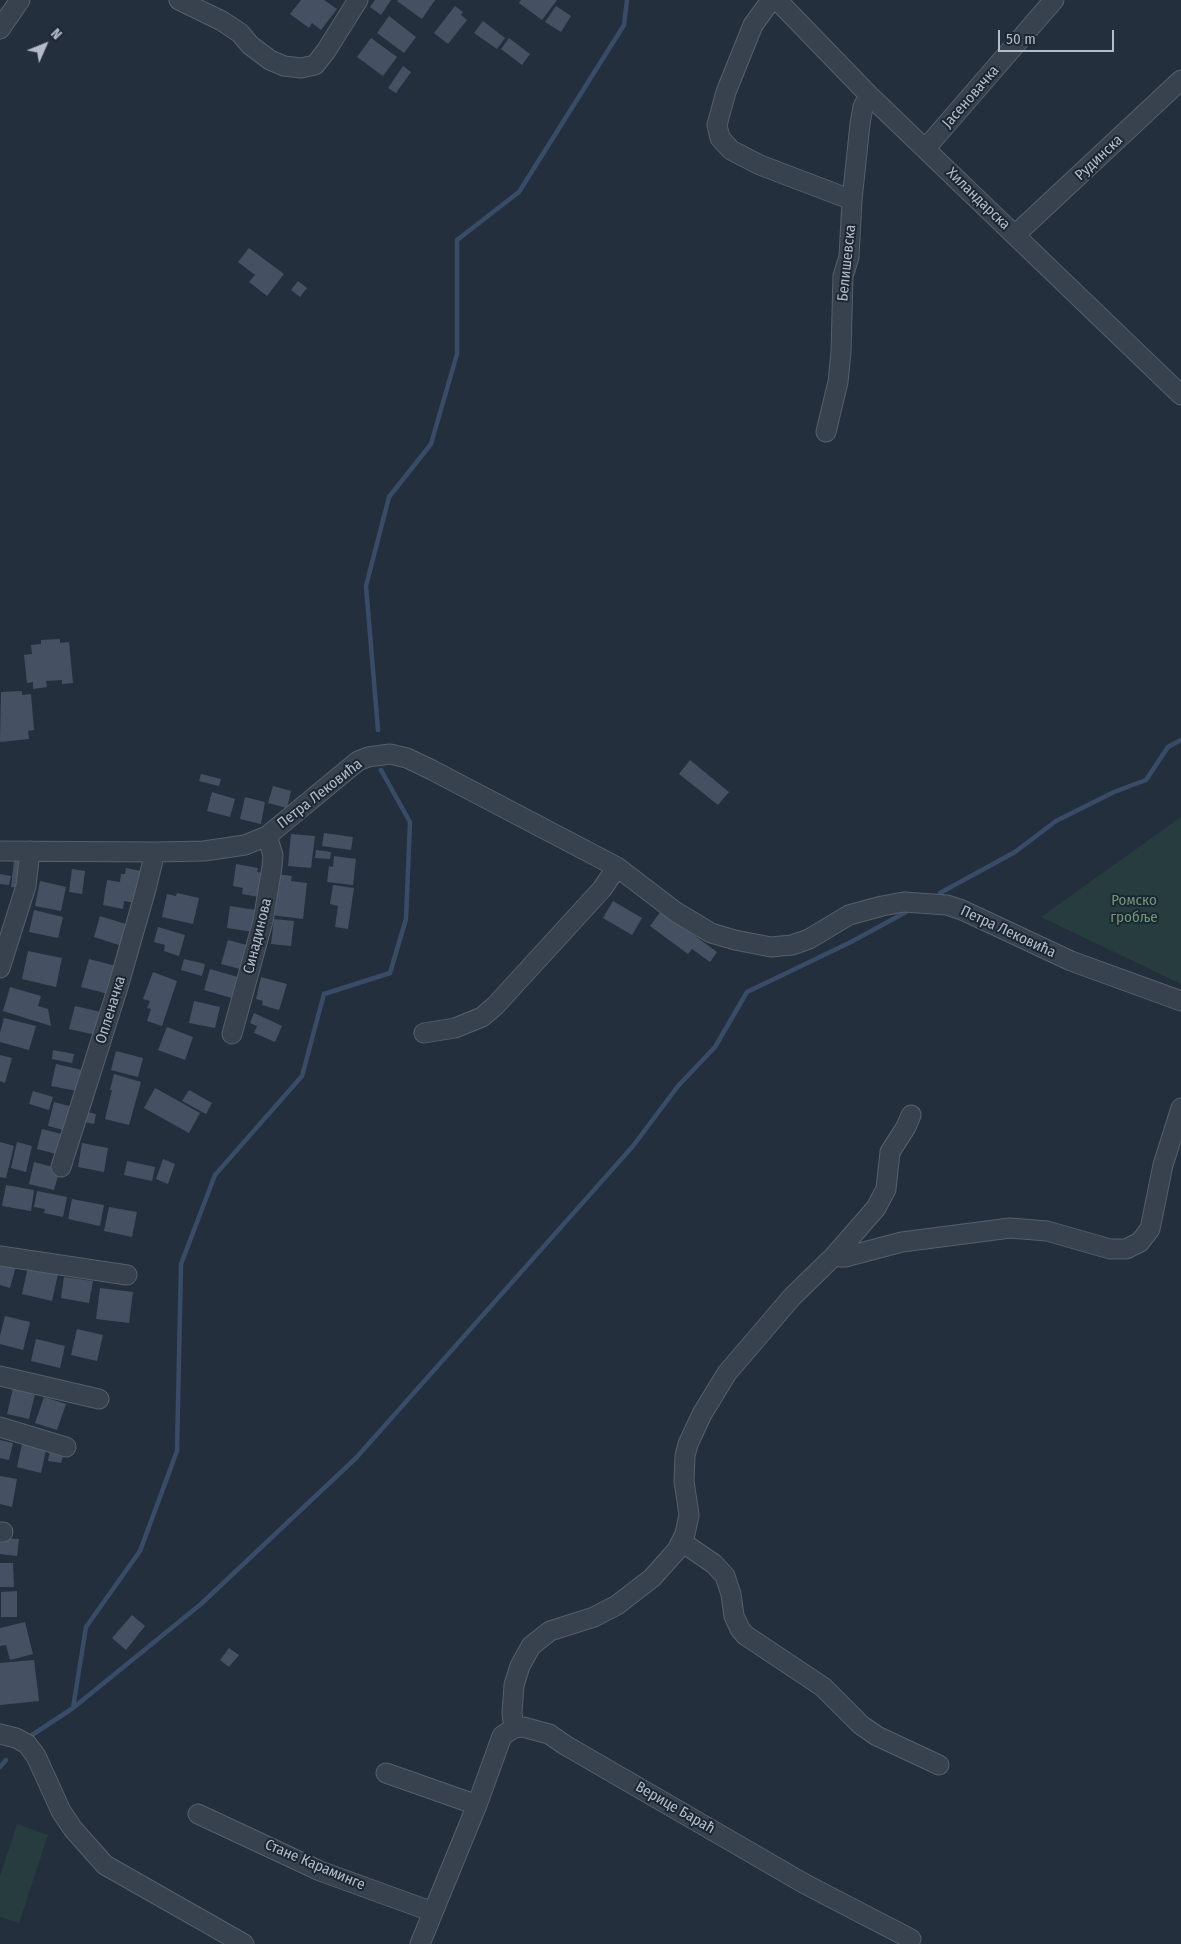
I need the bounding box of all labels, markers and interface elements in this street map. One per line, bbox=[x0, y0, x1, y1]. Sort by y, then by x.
north arrow bbox=[20, 20, 70, 70]
scale bar bbox=[1001, 20, 1117, 52]
text: N bbox=[47, 25, 65, 43]
text: 50 m bbox=[1006, 30, 1036, 48]
street label: Јасеновачка bbox=[939, 62, 1003, 132]
street label: Рудинска bbox=[1071, 131, 1127, 185]
street label: Хиландарска bbox=[942, 164, 1014, 234]
street label: Белишевска bbox=[834, 224, 860, 302]
street label: Петра Лековића bbox=[274, 755, 366, 833]
park label: Ромско гробље bbox=[1110, 892, 1158, 927]
street label: Синадинова bbox=[240, 896, 276, 976]
street label: Петра Лековића bbox=[958, 902, 1058, 962]
street label: Опленачка bbox=[92, 974, 130, 1046]
street label: Верице Бараћ bbox=[632, 1778, 718, 1838]
street label: Стане Караминге bbox=[262, 1836, 368, 1894]

